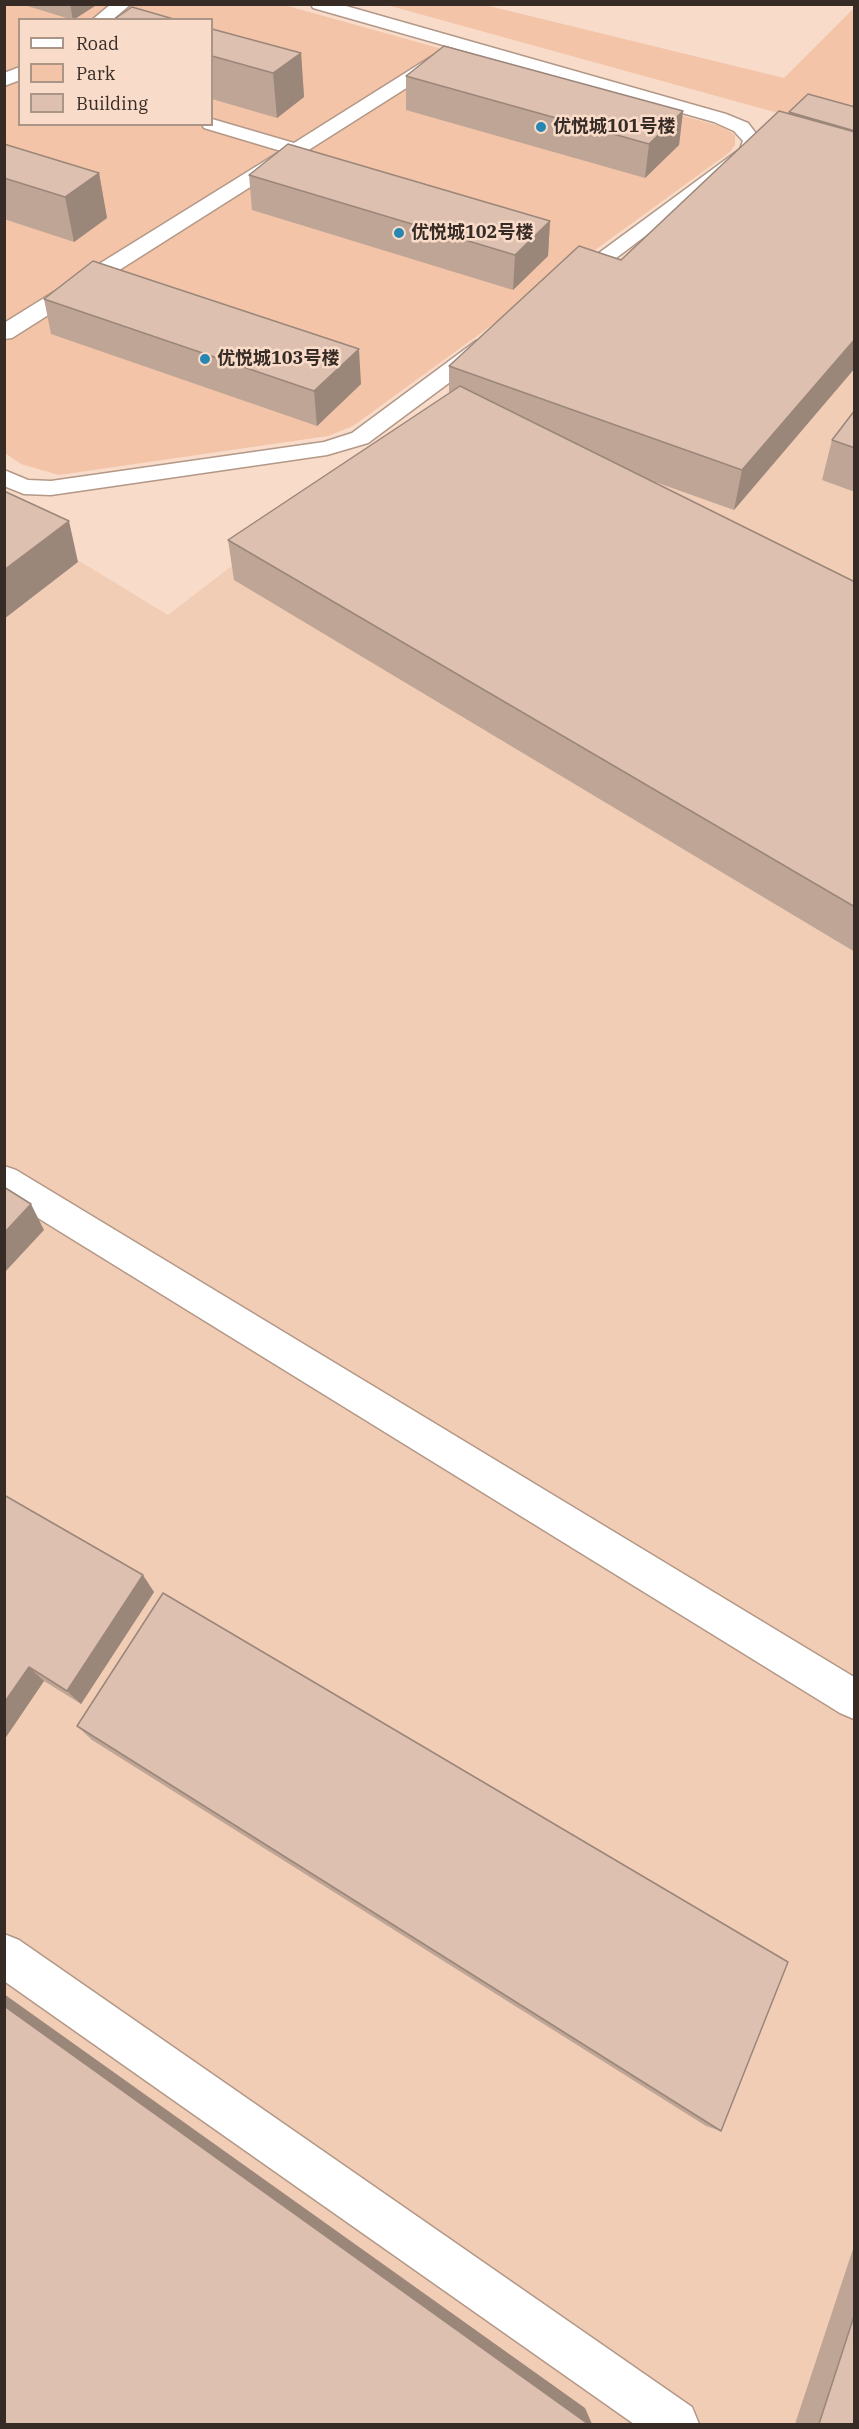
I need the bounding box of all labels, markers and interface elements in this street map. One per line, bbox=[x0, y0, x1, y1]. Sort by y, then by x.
legend bbox=[18, 18, 213, 126]
text: Road bbox=[76, 32, 119, 55]
text: Park bbox=[76, 62, 115, 85]
text: Building bbox=[76, 92, 148, 115]
place label: 优悦城101号楼 bbox=[553, 116, 675, 138]
marker: 优悦城101号楼 bbox=[534, 120, 548, 134]
place label: 优悦城102号楼 bbox=[411, 222, 533, 244]
marker: 优悦城102号楼 bbox=[392, 226, 406, 240]
place label: 优悦城103号楼 bbox=[217, 348, 339, 370]
marker: 优悦城103号楼 bbox=[198, 352, 212, 366]

